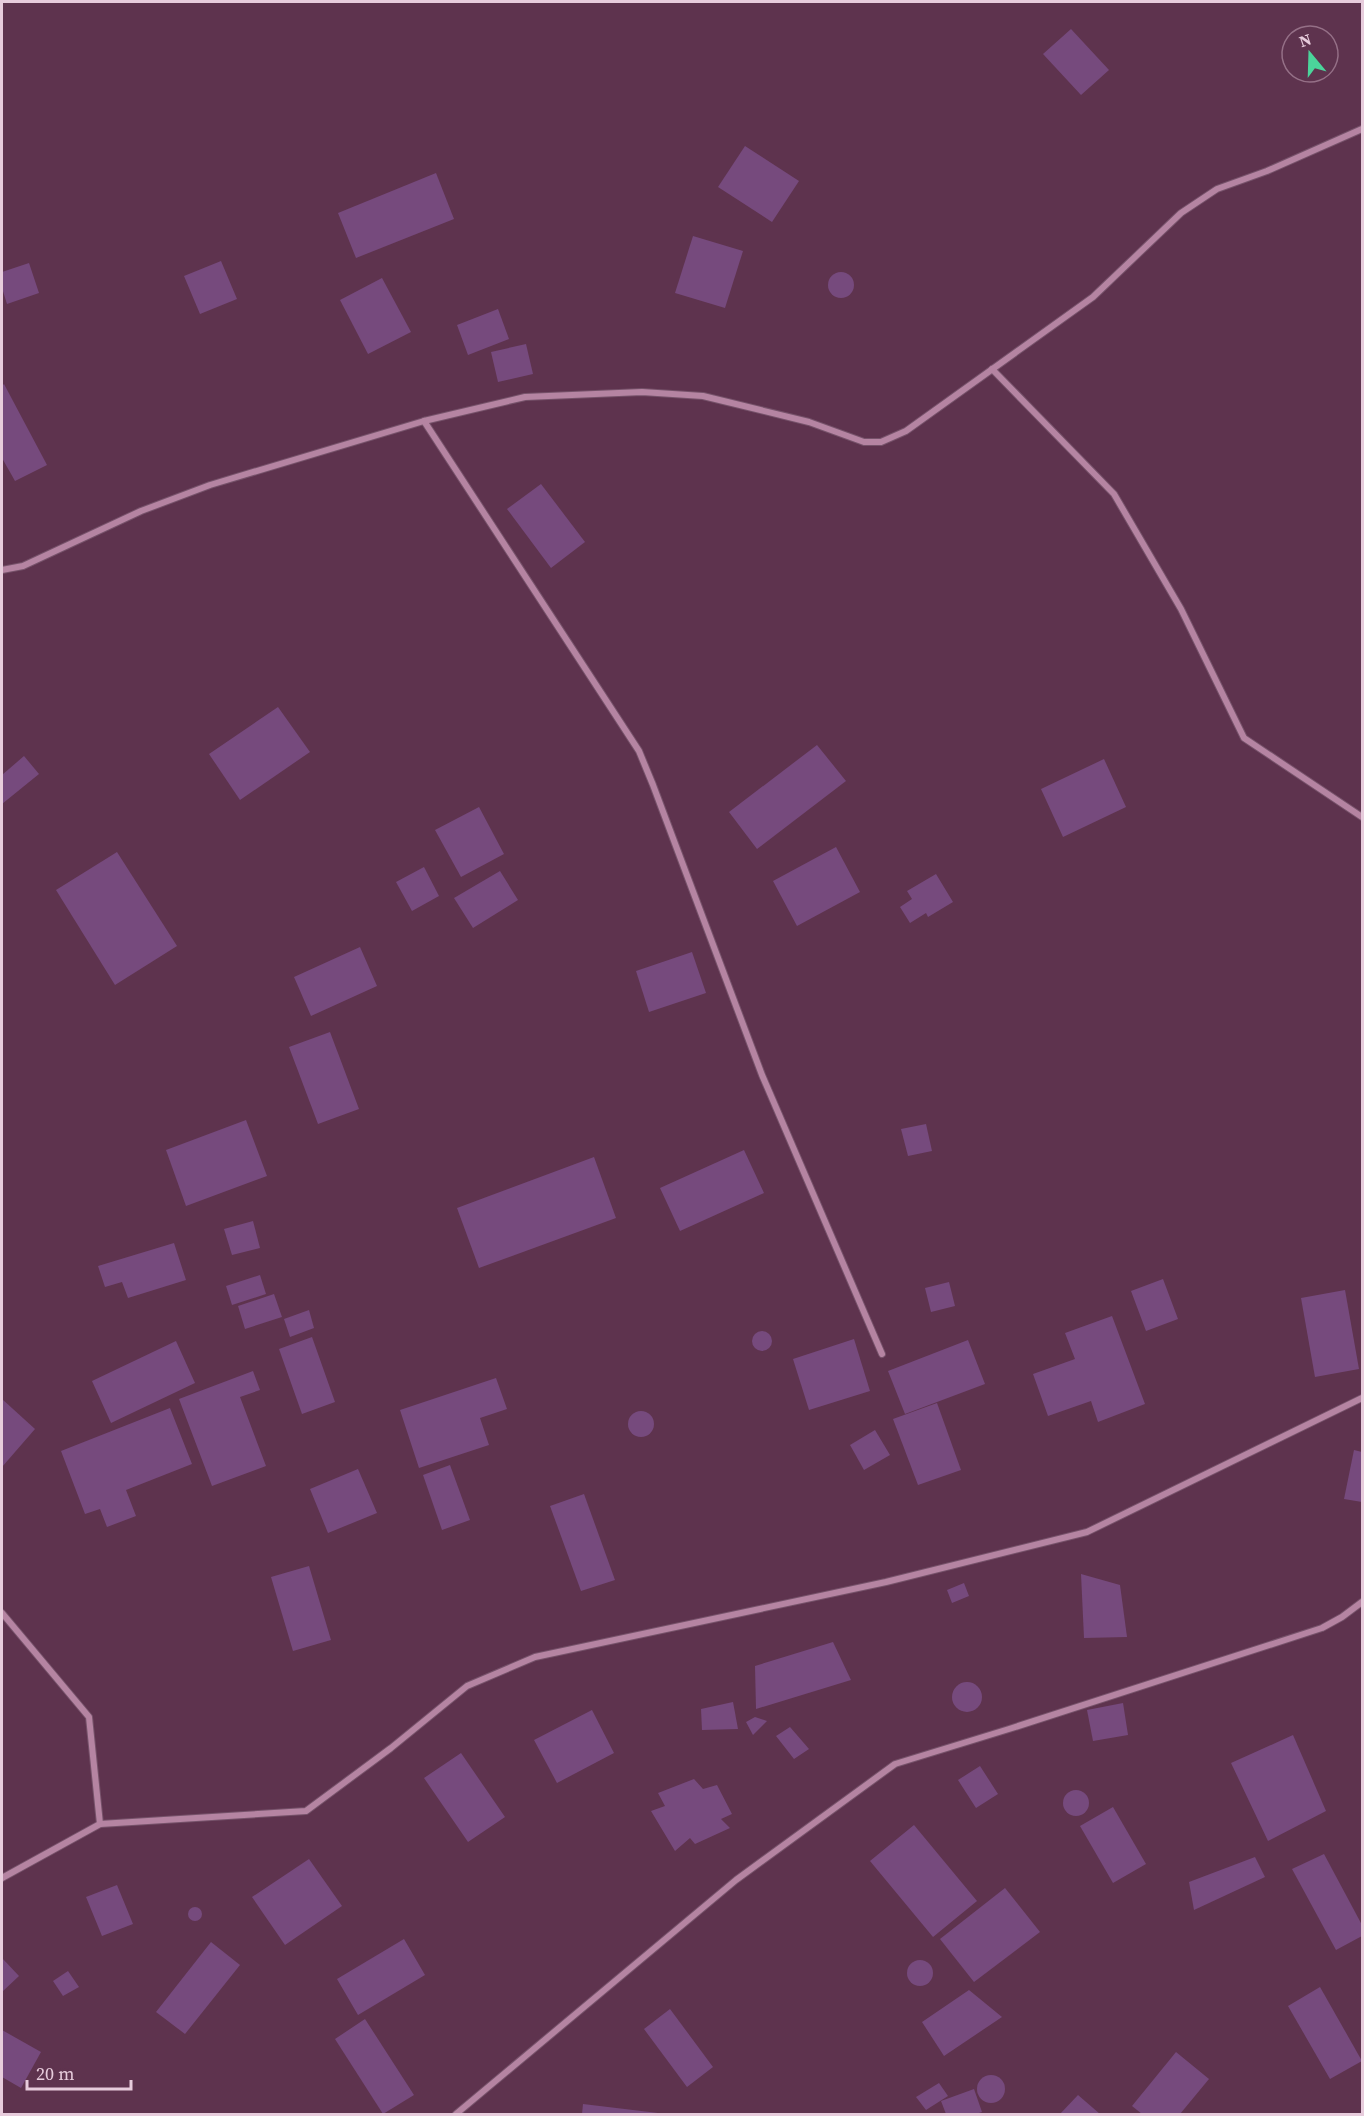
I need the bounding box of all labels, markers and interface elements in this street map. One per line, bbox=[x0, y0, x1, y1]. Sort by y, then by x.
north arrow bbox=[1280, 24, 1340, 84]
text: N bbox=[1296, 27, 1315, 52]
scale bar bbox=[27, 2053, 130, 2091]
text: 20 m bbox=[36, 2061, 74, 2086]

